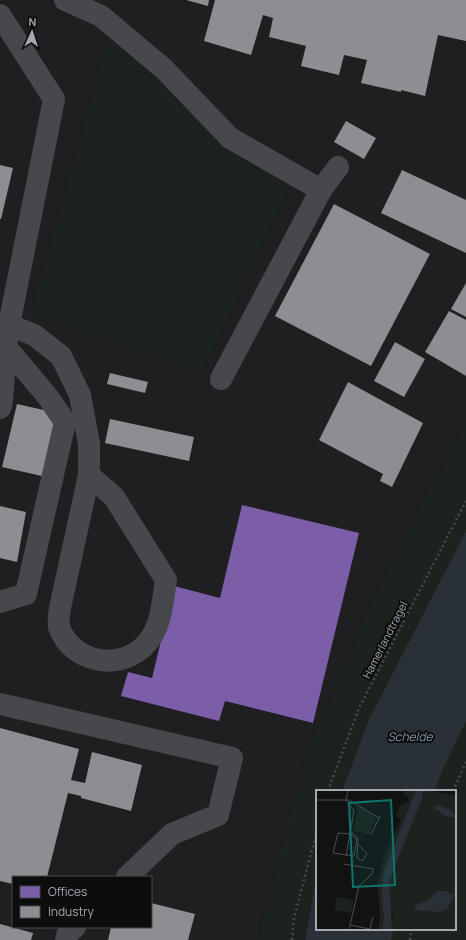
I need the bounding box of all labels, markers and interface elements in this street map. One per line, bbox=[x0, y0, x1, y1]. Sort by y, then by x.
north arrow bbox=[12, 12, 52, 52]
text: N bbox=[28, 14, 37, 29]
street label: Hamerlandtragel bbox=[359, 599, 410, 681]
water label: Schelde bbox=[387, 728, 434, 745]
inset map bbox=[316, 790, 456, 930]
legend bbox=[12, 876, 152, 928]
text: Offices bbox=[48, 883, 87, 900]
text: Industry bbox=[48, 903, 94, 920]

